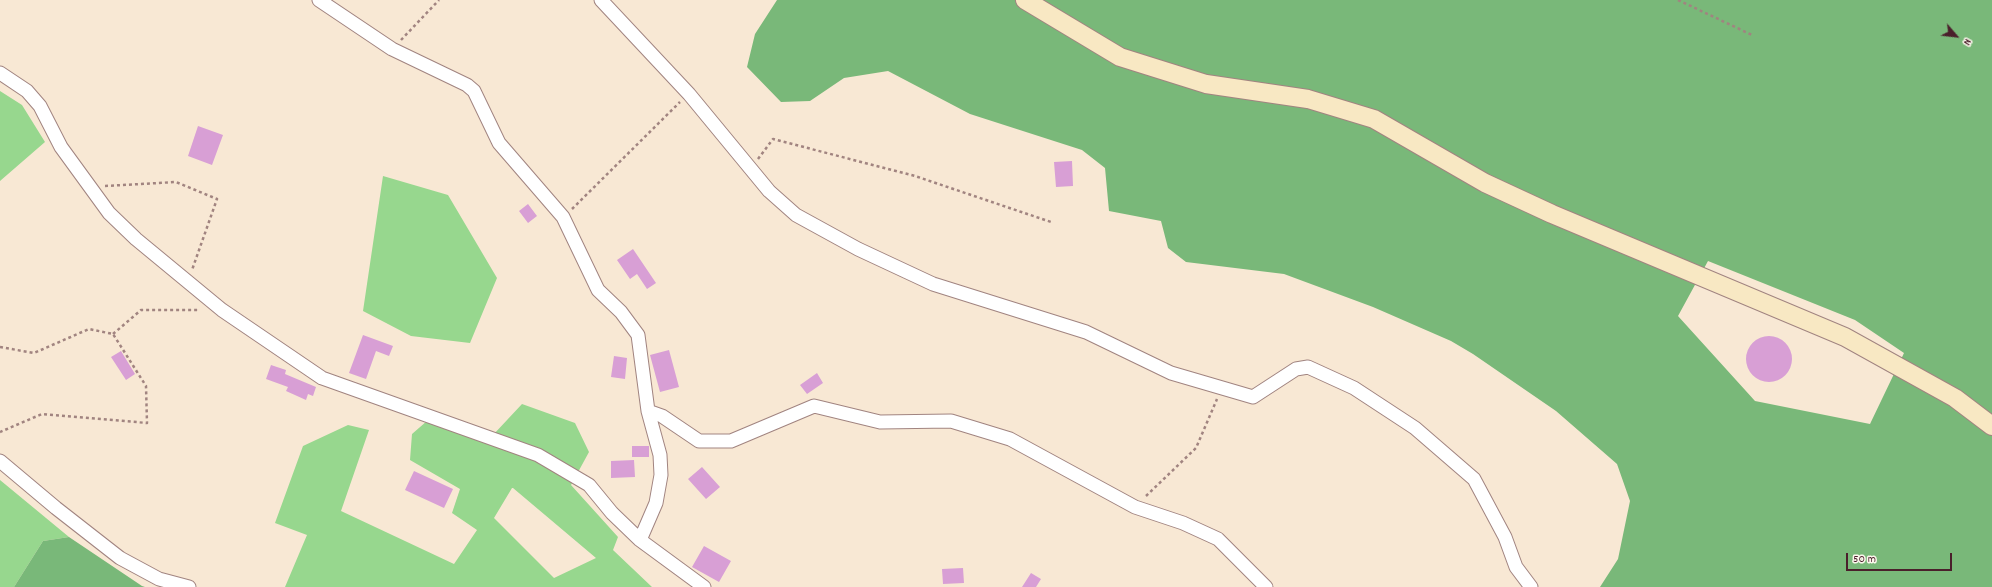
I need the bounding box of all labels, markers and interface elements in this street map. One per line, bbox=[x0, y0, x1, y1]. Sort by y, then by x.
north arrow bbox=[1936, 16, 1976, 56]
text: N bbox=[1958, 35, 1975, 48]
scale bar bbox=[1848, 545, 1954, 571]
text: 50 m bbox=[1853, 551, 1876, 568]

